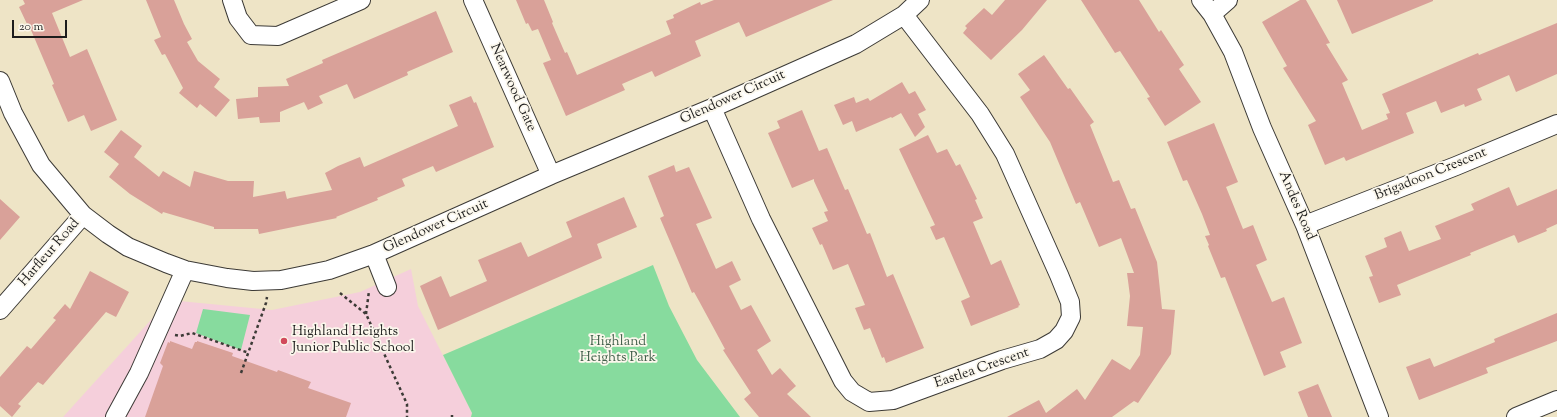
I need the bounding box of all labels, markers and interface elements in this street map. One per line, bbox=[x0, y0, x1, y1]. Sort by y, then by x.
scale bar bbox=[14, 12, 69, 38]
text: 20 m bbox=[19, 18, 43, 36]
street label: Nearwood Gate bbox=[485, 41, 539, 135]
street label: Glendower Circuit bbox=[678, 67, 788, 129]
street label: Brigadoon Crescent bbox=[1372, 145, 1490, 205]
street label: Andes Road bbox=[1274, 169, 1318, 243]
street label: Glendower Circuit bbox=[381, 196, 491, 258]
street label: Harfleur Road bbox=[16, 216, 84, 290]
place label: Highland Heights Junior Public School bbox=[292, 325, 414, 358]
park label: Highland Heights Park bbox=[580, 335, 656, 368]
marker: Highland Heights Junior Public School bbox=[279, 336, 289, 346]
street label: Eastlea Crescent bbox=[932, 345, 1032, 393]

